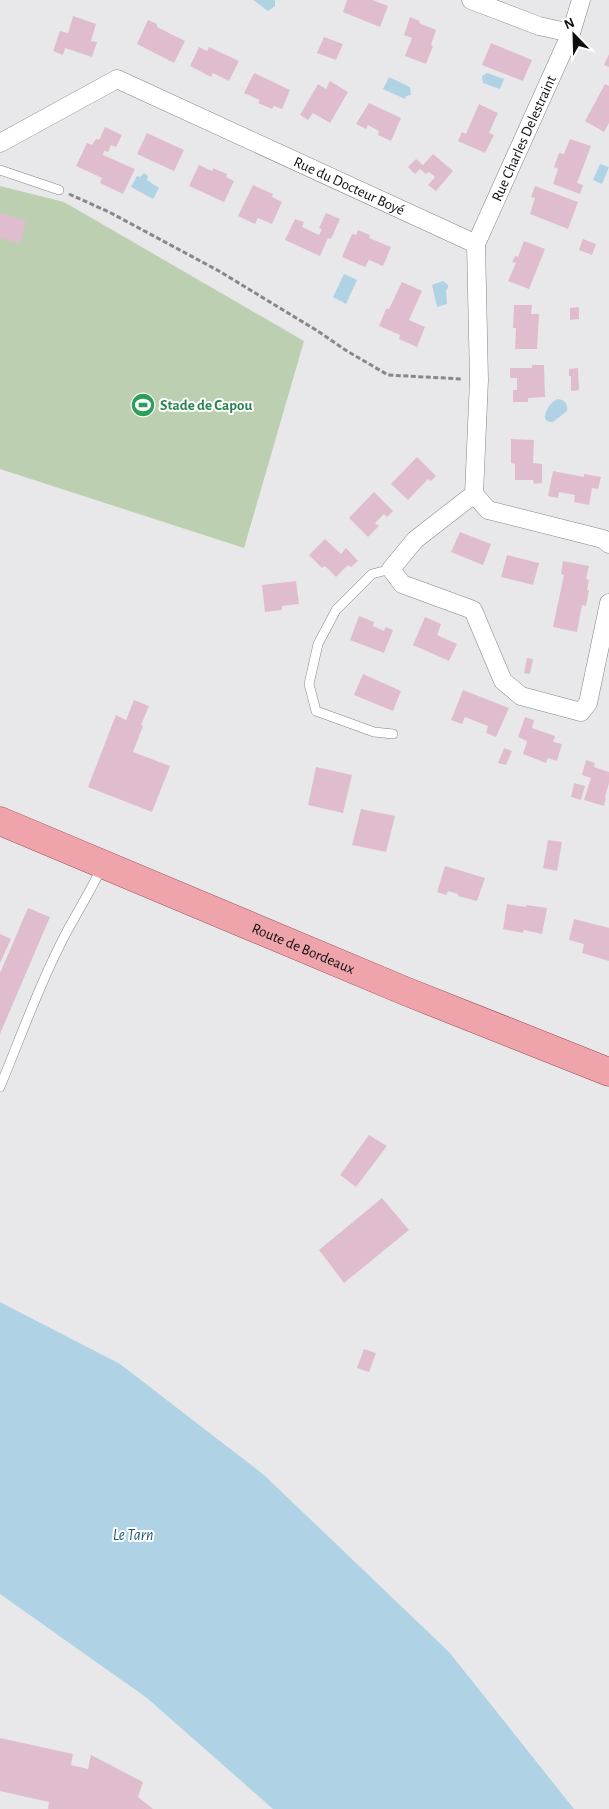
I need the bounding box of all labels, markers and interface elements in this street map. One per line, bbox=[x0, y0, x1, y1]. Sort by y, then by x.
north arrow bbox=[549, 10, 599, 60]
text: N bbox=[562, 16, 577, 32]
street label: Rue Charles Delestraint bbox=[489, 73, 559, 204]
street label: Rue du Docteur Boyé bbox=[291, 154, 407, 218]
sports icon: Stade de Capou bbox=[130, 392, 156, 418]
place label: Stade de Capou bbox=[160, 398, 252, 413]
street label: Route de Bordeaux bbox=[250, 921, 357, 977]
water label: Le Tarn bbox=[113, 1527, 153, 1543]

